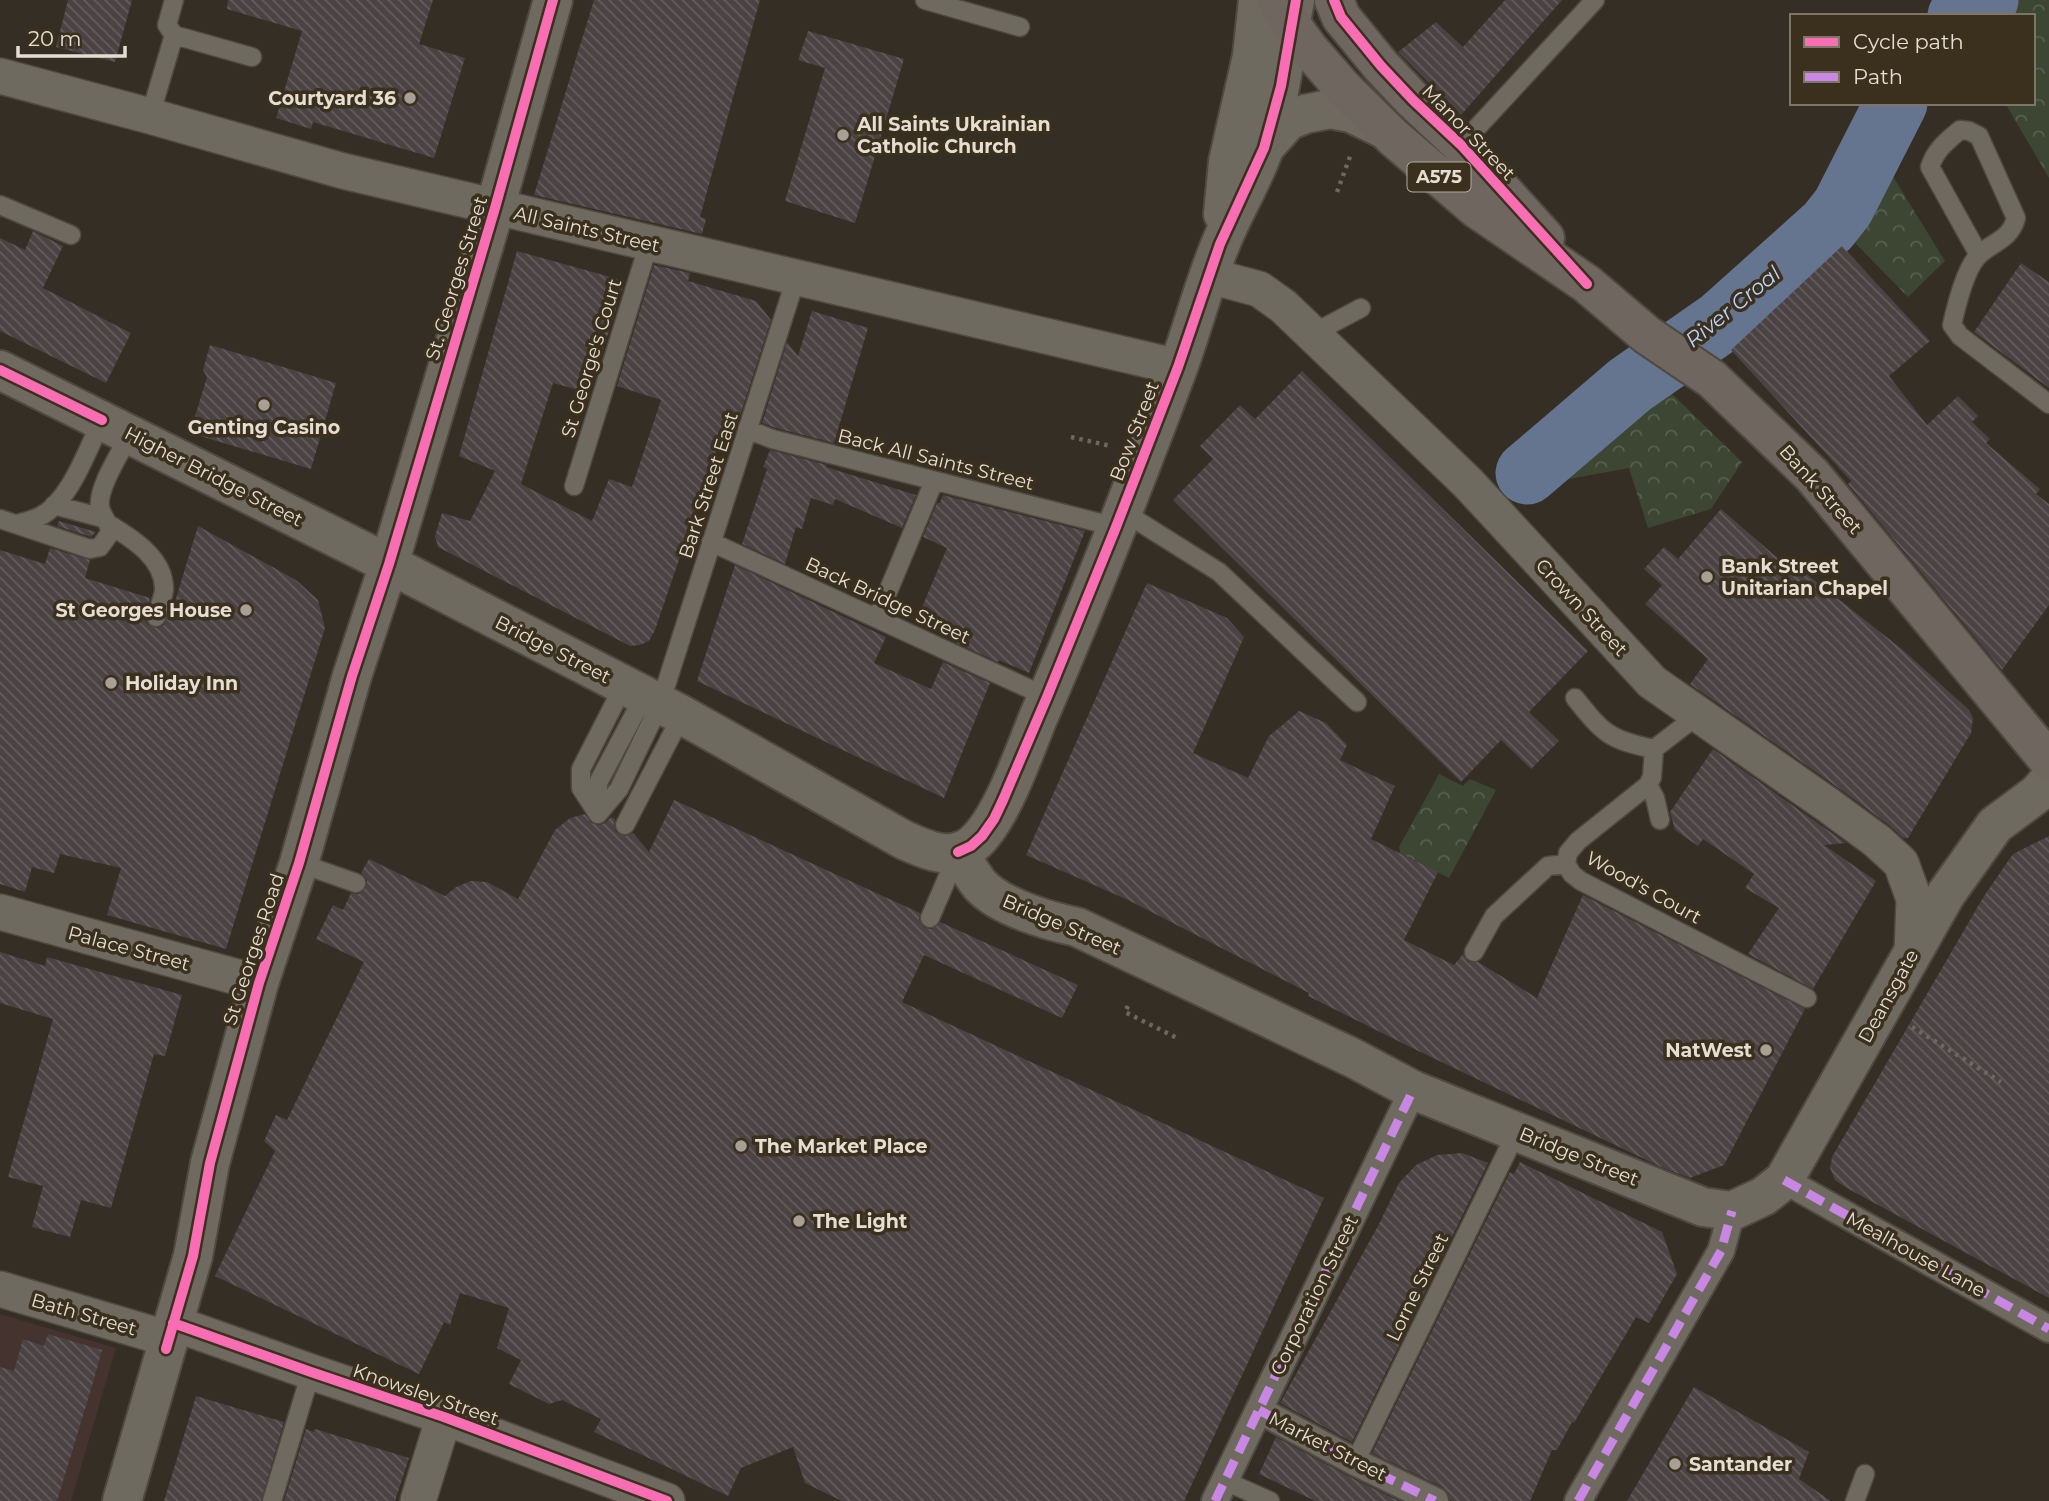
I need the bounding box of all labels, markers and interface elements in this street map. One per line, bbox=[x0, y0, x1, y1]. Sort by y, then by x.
scale bar bbox=[18, 14, 124, 58]
legend bbox=[1790, 14, 2035, 105]
text: 20 m bbox=[28, 26, 82, 51]
text: Cycle path bbox=[1853, 29, 1964, 54]
text: Path bbox=[1853, 64, 1903, 89]
street label: Manor Street bbox=[1417, 80, 1520, 185]
place label: Courtyard 36 bbox=[268, 87, 396, 110]
marker: Courtyard 36 bbox=[402, 90, 418, 106]
place label: All Saints Ukrainian Catholic Church bbox=[856, 113, 1051, 158]
marker: All Saints Ukrainian Catholic Church bbox=[835, 127, 851, 143]
road number: A575 bbox=[1408, 162, 1470, 192]
street label: St. Georges Street bbox=[421, 193, 492, 363]
street label: All Saints Street bbox=[512, 202, 662, 258]
water label: River Croal bbox=[1680, 261, 1785, 352]
street label: St George's Court bbox=[556, 275, 627, 441]
street label: Bow Street bbox=[1105, 378, 1164, 484]
marker: Genting Casino bbox=[256, 397, 272, 413]
street label: Bark Street East bbox=[674, 409, 743, 561]
place label: Genting Casino bbox=[188, 416, 340, 439]
street label: Higher Bridge Street bbox=[121, 421, 307, 532]
street label: Back All Saints Street bbox=[835, 424, 1037, 495]
street label: Bank Street bbox=[1775, 440, 1867, 539]
street label: Back Bridge Street bbox=[802, 552, 974, 649]
street label: Crown Street bbox=[1531, 554, 1633, 661]
place label: Bank Street Unitarian Chapel bbox=[1721, 555, 1888, 600]
marker: Bank Street Unitarian Chapel bbox=[1699, 569, 1715, 585]
place label: St Georges House bbox=[55, 599, 232, 622]
marker: St Georges House bbox=[238, 602, 254, 618]
street label: Bridge Street bbox=[491, 610, 615, 689]
place label: Holiday Inn bbox=[125, 672, 238, 695]
marker: Holiday Inn bbox=[103, 675, 119, 691]
street label: Wood's Court bbox=[1582, 846, 1706, 929]
street label: St Georges Road bbox=[218, 870, 289, 1028]
street label: Bridge Street bbox=[999, 889, 1125, 960]
street label: Palace Street bbox=[65, 921, 193, 976]
street label: Deansgate bbox=[1853, 946, 1924, 1047]
place label: NatWest bbox=[1665, 1039, 1752, 1062]
marker: NatWest bbox=[1758, 1042, 1774, 1058]
street label: Bridge Street bbox=[1516, 1122, 1642, 1191]
place label: The Market Place bbox=[755, 1135, 927, 1158]
marker: The Market Place bbox=[733, 1138, 749, 1154]
street label: Mealhouse Lane bbox=[1842, 1207, 1989, 1302]
place label: The Light bbox=[813, 1210, 907, 1233]
street label: Corporation Street bbox=[1266, 1211, 1363, 1379]
marker: The Light bbox=[791, 1213, 807, 1229]
street label: Lorne Street bbox=[1381, 1229, 1454, 1345]
street label: Bath Street bbox=[29, 1288, 139, 1341]
street label: Knowsley Street bbox=[350, 1359, 502, 1430]
street label: Market Street bbox=[1265, 1407, 1391, 1486]
place label: Santander bbox=[1689, 1453, 1792, 1476]
marker: Santander bbox=[1667, 1456, 1683, 1472]

